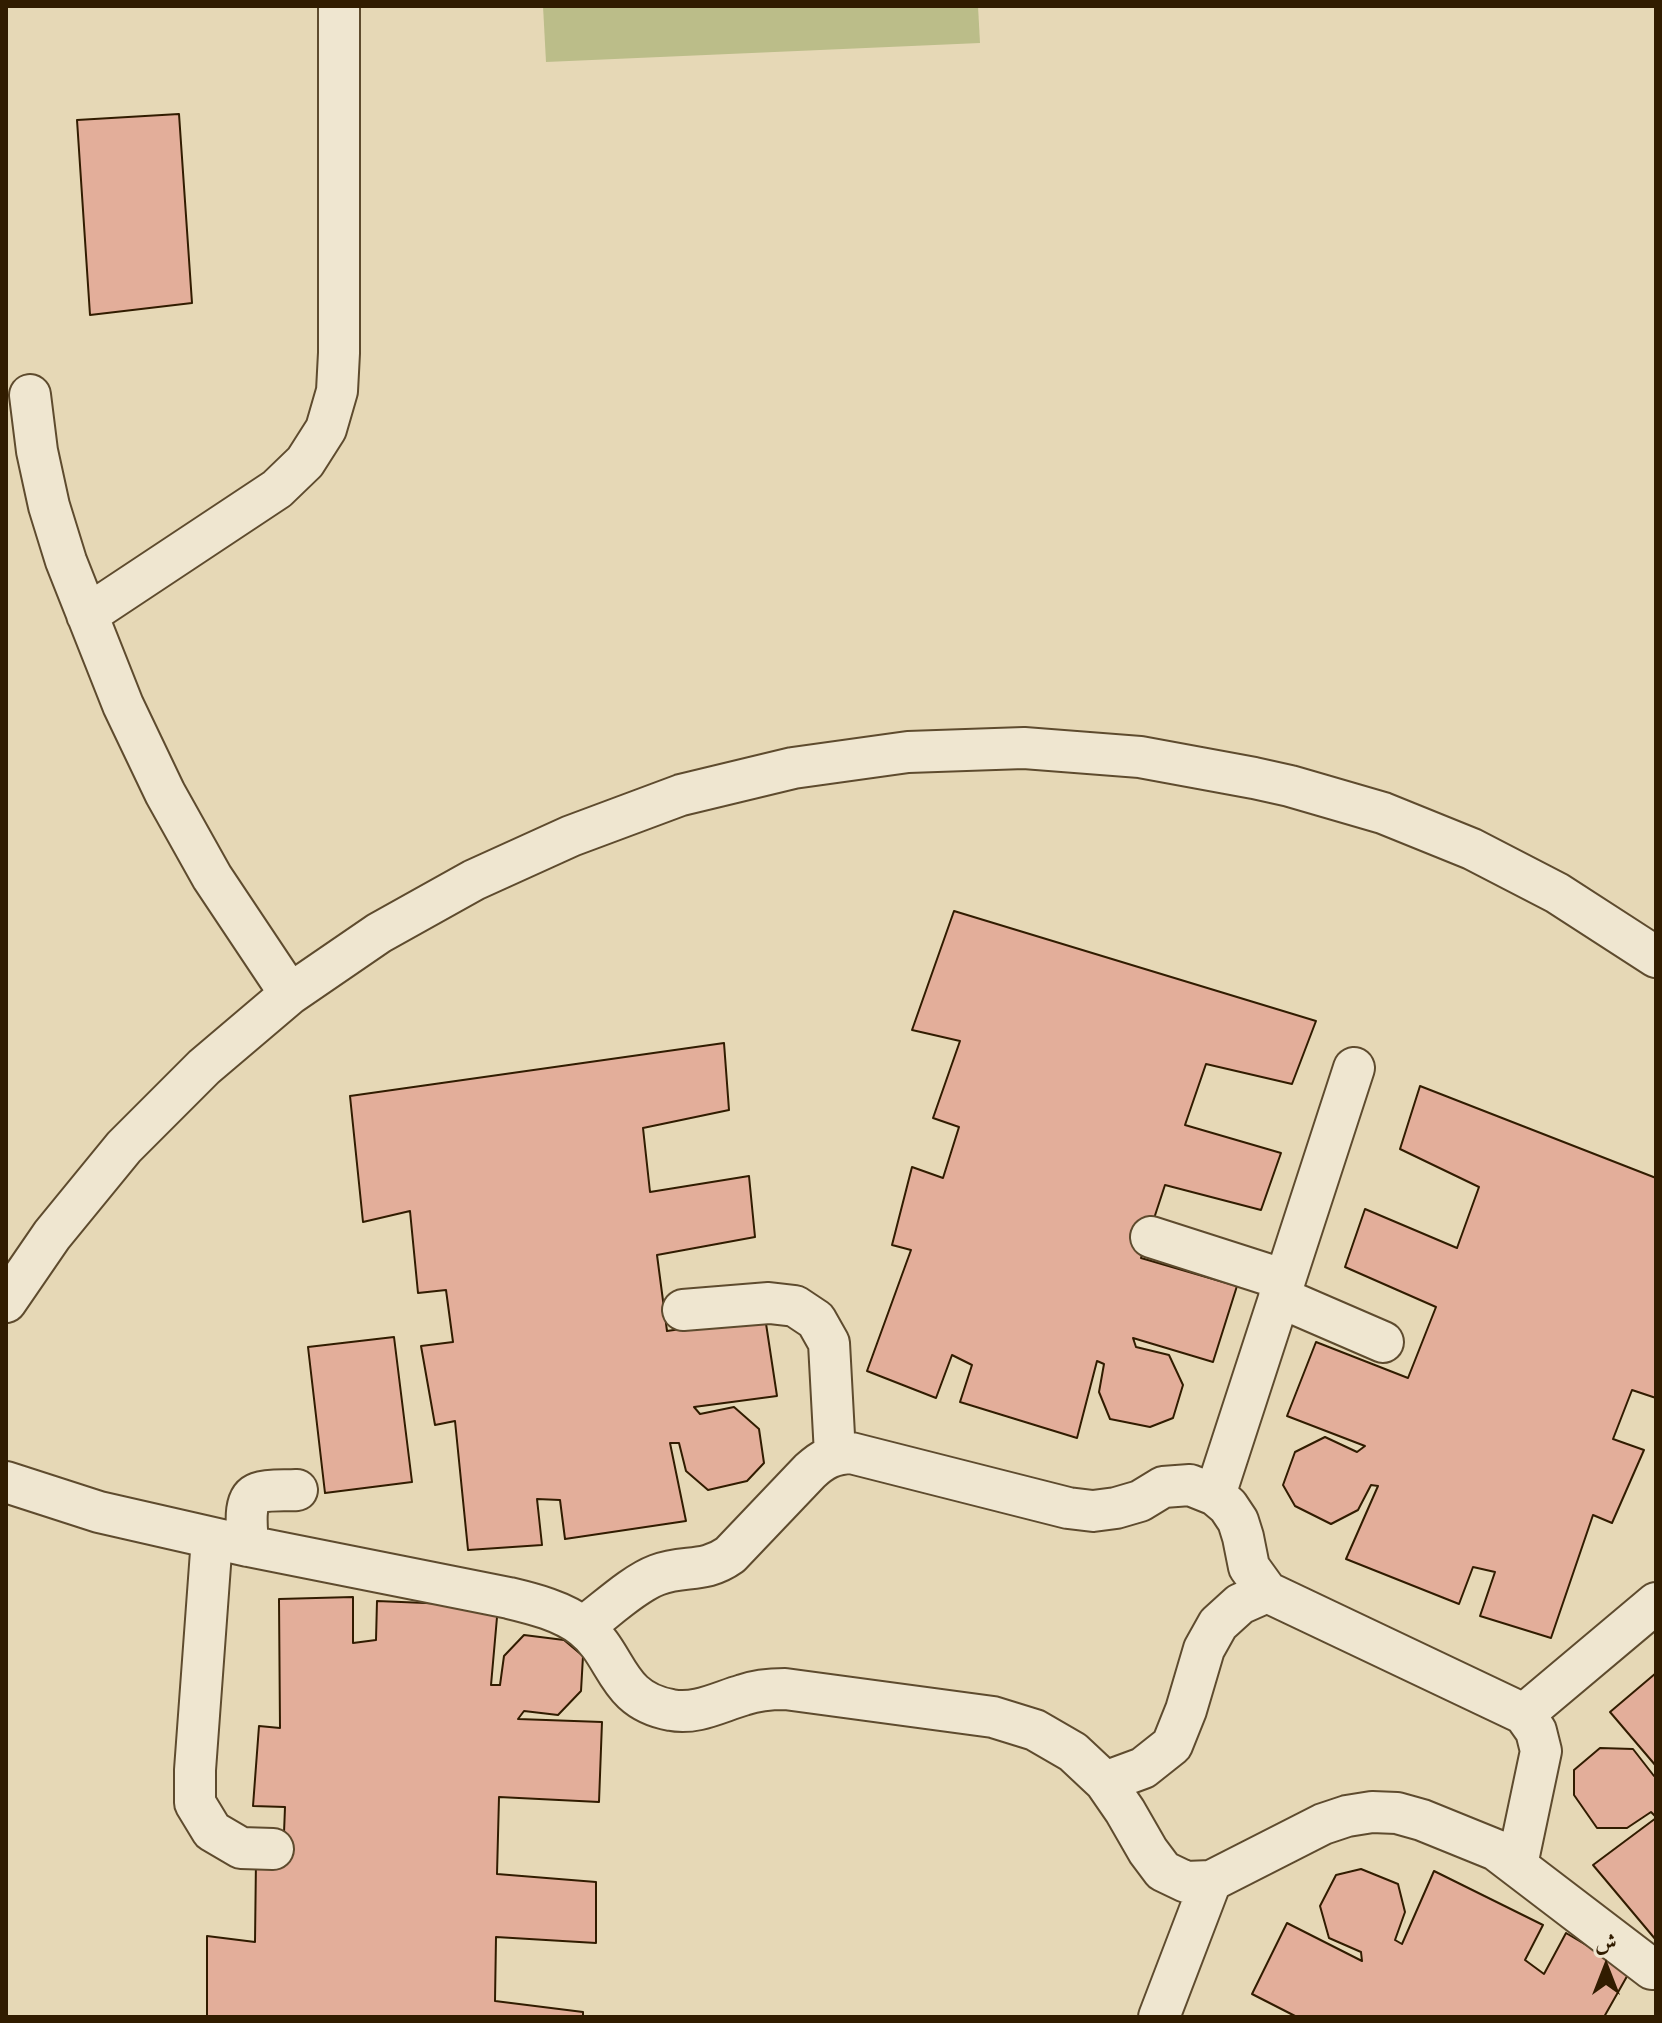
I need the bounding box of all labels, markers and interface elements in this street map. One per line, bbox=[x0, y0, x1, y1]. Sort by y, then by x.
north arrow bbox=[1566, 1927, 1646, 2007]
text: ش bbox=[1595, 1928, 1617, 1958]

